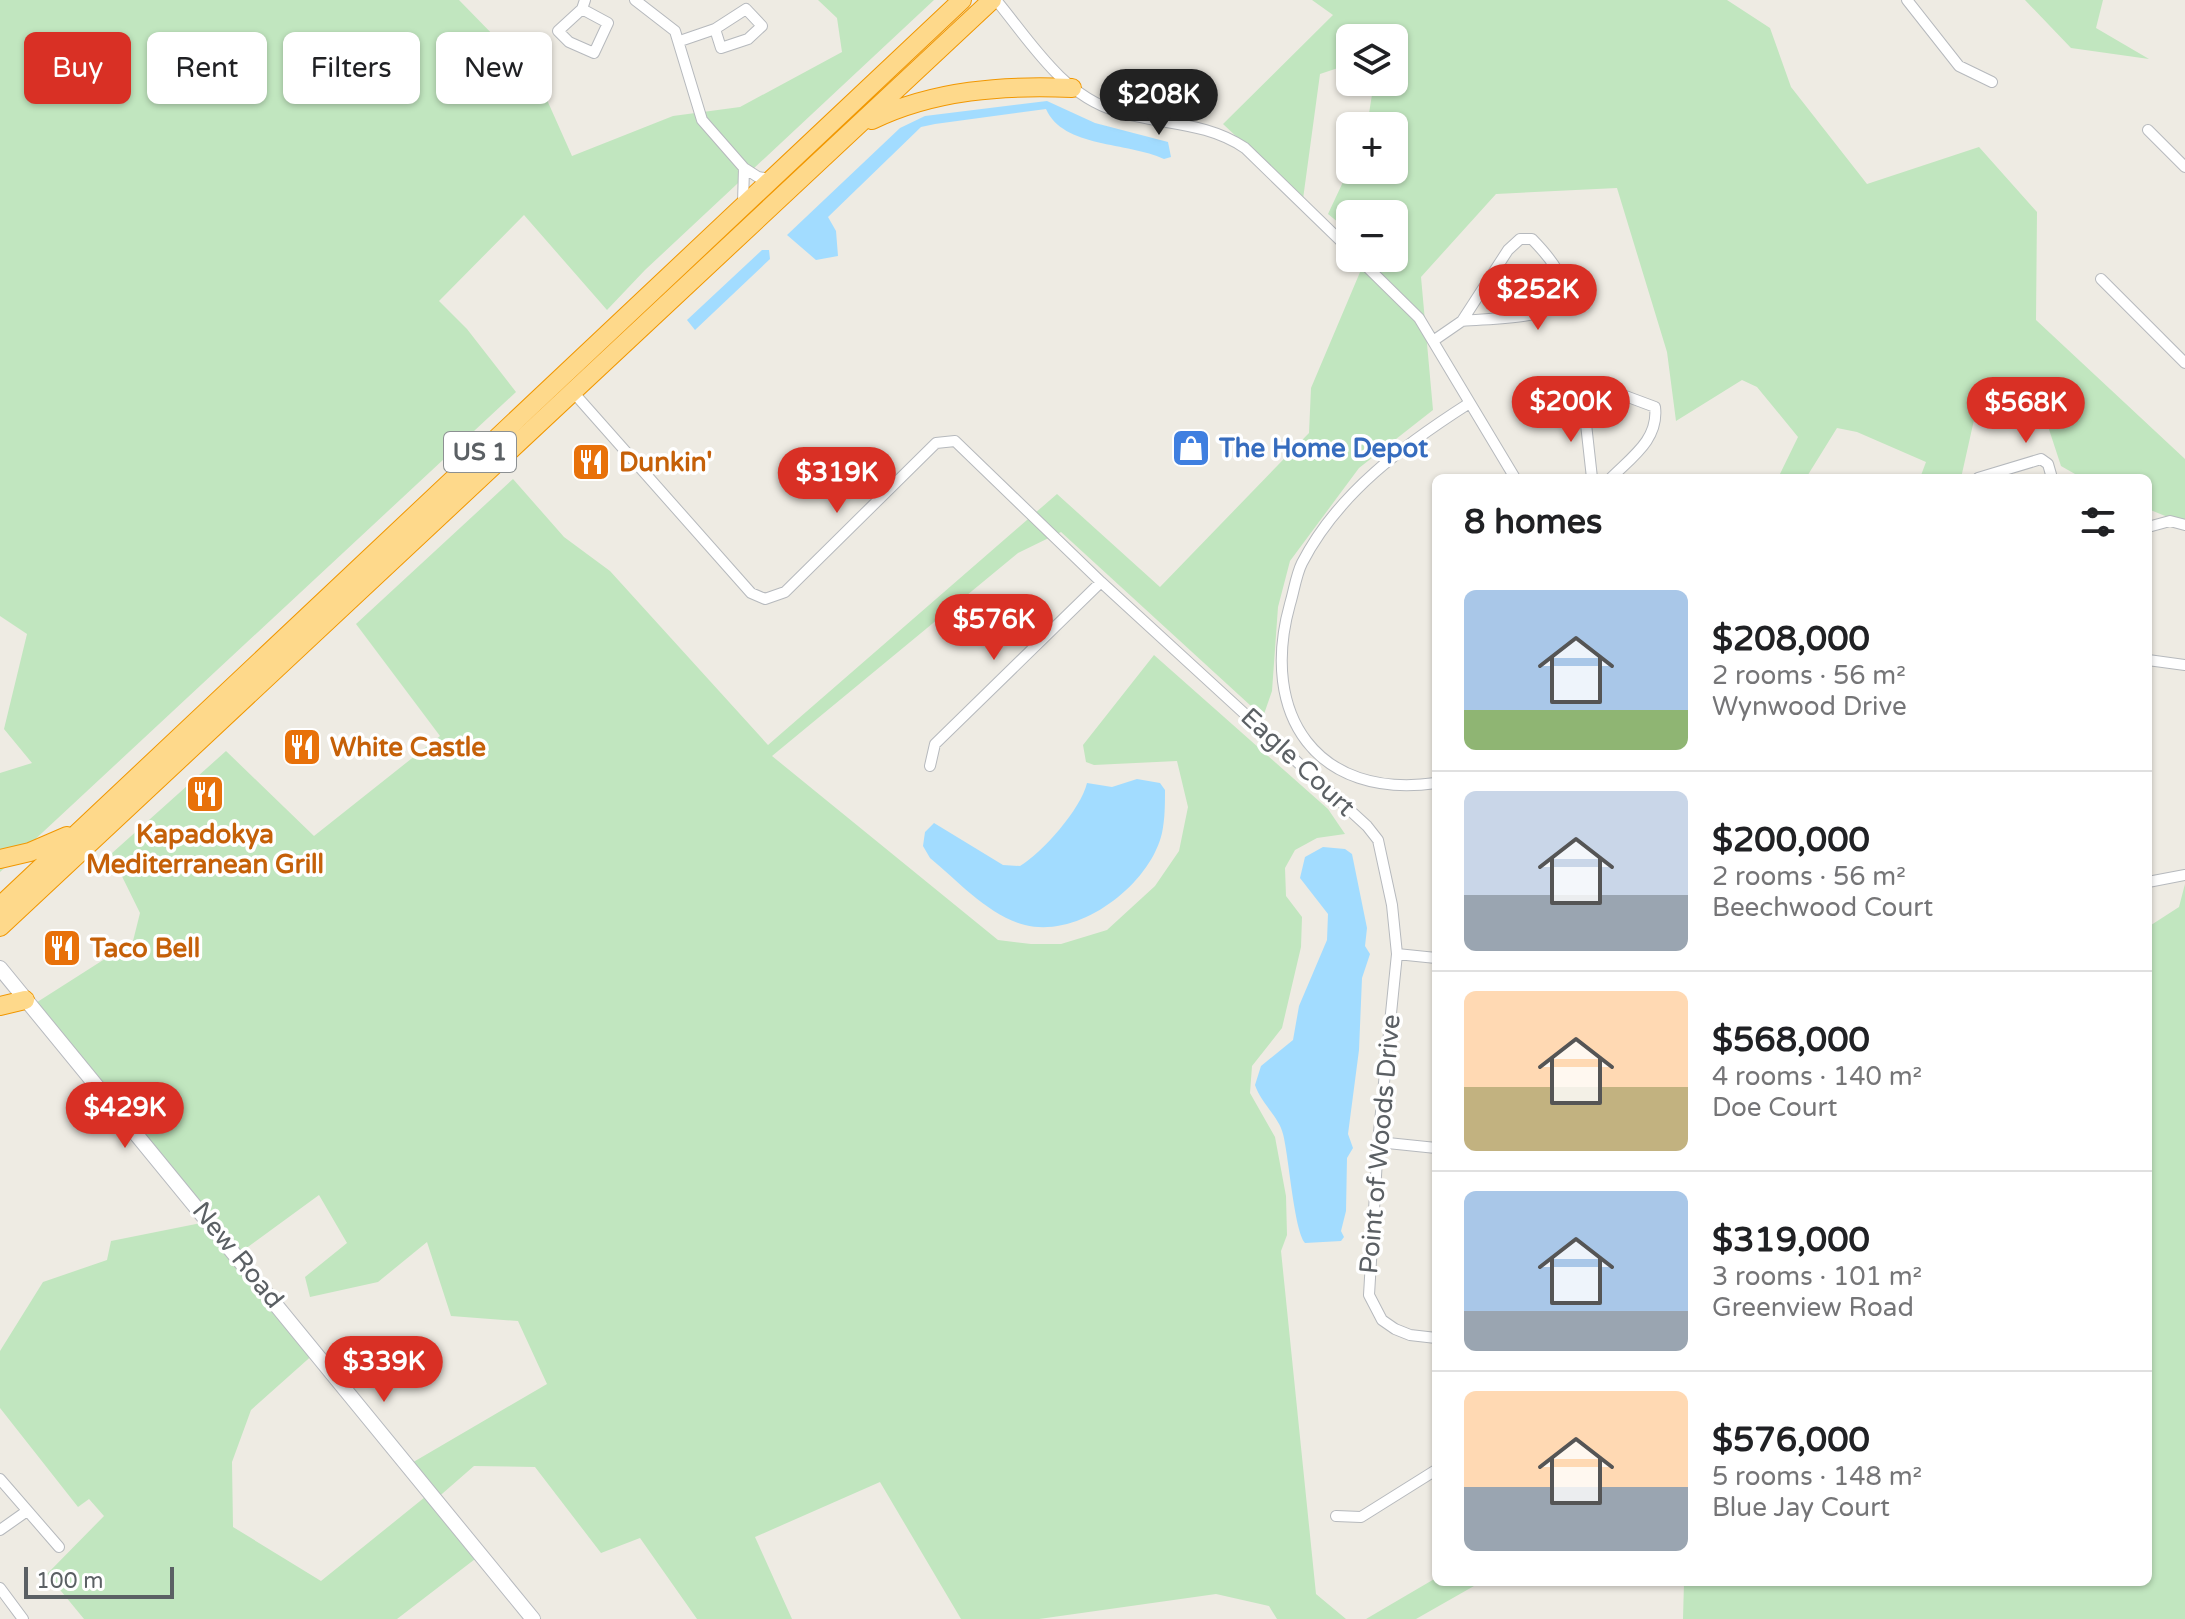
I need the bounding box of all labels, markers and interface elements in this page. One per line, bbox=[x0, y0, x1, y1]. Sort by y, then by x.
map controls bbox=[1336, 24, 1408, 272]
button: layers bbox=[1336, 24, 1408, 96]
chip: Buy bbox=[24, 32, 131, 104]
chip: Rent bbox=[147, 32, 267, 104]
chip: Filters bbox=[283, 32, 420, 104]
chip: New bbox=[436, 32, 552, 104]
pin: $208K bbox=[1103, 69, 1215, 137]
text: $208K bbox=[1118, 79, 1200, 110]
button: + bbox=[1336, 112, 1408, 184]
button: − bbox=[1336, 200, 1408, 272]
pin: $252K bbox=[1482, 264, 1594, 332]
text: $252K bbox=[1497, 274, 1579, 305]
pin: $200K bbox=[1515, 376, 1627, 444]
pin: $568K bbox=[1970, 377, 2082, 445]
text: $200K bbox=[1530, 386, 1612, 417]
text: $568K bbox=[1985, 387, 2067, 418]
shop icon: The Home Depot bbox=[1170, 427, 1212, 469]
road number: US 1 bbox=[444, 432, 516, 472]
place label: The Home Depot bbox=[1218, 433, 1428, 464]
restaurant icon: Dunkin' bbox=[570, 441, 612, 483]
place label: Dunkin' bbox=[619, 447, 712, 478]
pin: $319K bbox=[781, 447, 893, 515]
text: $319K bbox=[796, 457, 878, 488]
icon: filters bbox=[2076, 500, 2120, 544]
text: 8 homes bbox=[1464, 502, 1602, 543]
pin: $576K bbox=[938, 594, 1050, 662]
text: $576K bbox=[953, 604, 1035, 635]
text: $208,000 bbox=[1712, 619, 1870, 660]
icon: home bbox=[1528, 622, 1624, 718]
text: 2 rooms · 56 m² bbox=[1712, 660, 1906, 691]
text: Wynwood Drive bbox=[1712, 691, 1907, 722]
street label: Eagle Court bbox=[1235, 701, 1361, 823]
restaurant icon: White Castle bbox=[281, 726, 323, 768]
place label: White Castle bbox=[330, 732, 486, 763]
restaurant icon: Kapadokya Mediterranean Grill bbox=[184, 773, 226, 815]
place label: Kapadokya Mediterranean Grill bbox=[86, 819, 324, 880]
text: $200,000 bbox=[1712, 820, 1870, 861]
icon: home bbox=[1528, 823, 1624, 919]
text: 2 rooms · 56 m² bbox=[1712, 861, 1906, 892]
text: Beechwood Court bbox=[1712, 892, 1933, 923]
restaurant icon: Taco Bell bbox=[41, 927, 83, 969]
place label: Taco Bell bbox=[89, 933, 200, 964]
street label: Point of Woods Drive bbox=[1353, 1013, 1407, 1275]
text: $568,000 bbox=[1712, 1020, 1870, 1061]
icon: home bbox=[1528, 1023, 1624, 1119]
text: 4 rooms · 140 m² bbox=[1712, 1061, 1922, 1092]
pin: $429K bbox=[69, 1082, 181, 1150]
text: $429K bbox=[84, 1092, 166, 1123]
text: Doe Court bbox=[1712, 1092, 1838, 1123]
street label: New Road bbox=[186, 1196, 290, 1314]
text: $319,000 bbox=[1712, 1220, 1870, 1261]
icon: home bbox=[1528, 1223, 1624, 1319]
text: 3 rooms · 101 m² bbox=[1712, 1261, 1922, 1292]
text: Greenview Road bbox=[1712, 1292, 1914, 1323]
pin: $339K bbox=[328, 1336, 440, 1404]
text: $339K bbox=[343, 1346, 425, 1377]
text: $576,000 bbox=[1712, 1420, 1870, 1461]
icon: home bbox=[1528, 1423, 1624, 1519]
text: 5 rooms · 148 m² bbox=[1712, 1461, 1922, 1492]
text: Blue Jay Court bbox=[1712, 1492, 1890, 1523]
scale bar bbox=[24, 1563, 174, 1599]
text: 100 m bbox=[36, 1568, 103, 1594]

